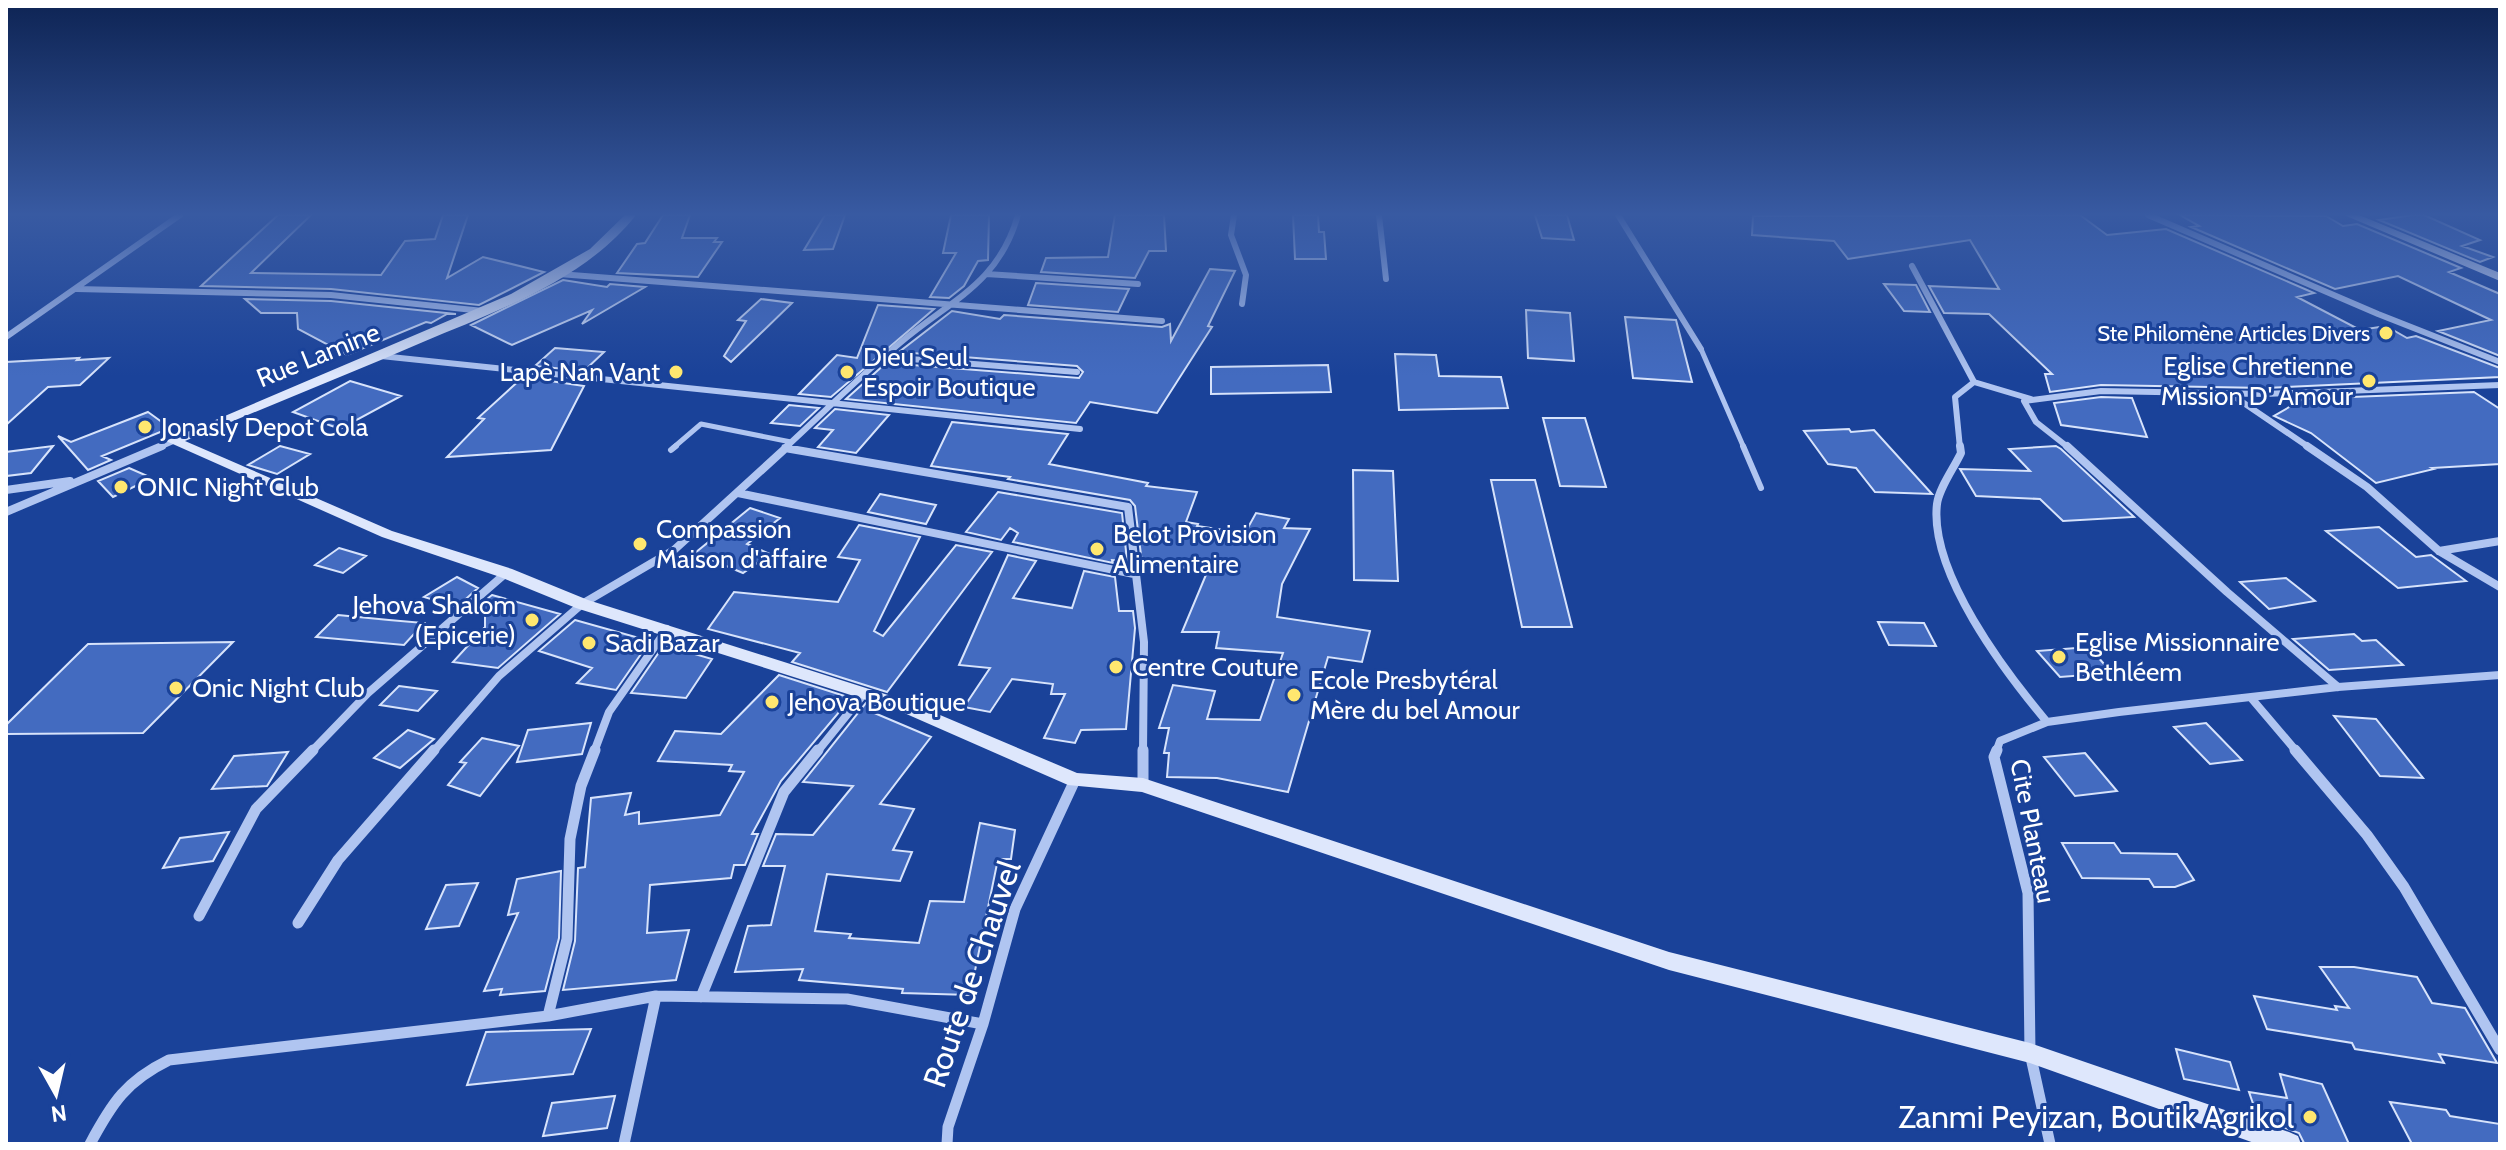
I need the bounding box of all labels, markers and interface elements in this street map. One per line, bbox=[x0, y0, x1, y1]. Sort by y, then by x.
street label: Rue Lamine bbox=[252, 316, 384, 394]
place label: Ste Philomène Articles Divers bbox=[2097, 320, 2370, 347]
marker: Ste Philomène Articles Divers bbox=[2377, 324, 2395, 342]
place label: Dieu Seul Espoir Boutique bbox=[863, 341, 1036, 403]
place label: Eglise Chretienne Mission D' Amour bbox=[2161, 350, 2354, 412]
place label: Lapè Nan Vant bbox=[500, 356, 660, 388]
marker: Lapè Nan Vant bbox=[667, 363, 685, 381]
marker: Dieu Seul Espoir Boutique bbox=[838, 363, 856, 381]
marker: Eglise Chretienne Mission D' Amour bbox=[2360, 372, 2378, 390]
place label: Jonasly Depot Cola bbox=[160, 411, 369, 443]
marker: Jonasly Depot Cola bbox=[136, 418, 154, 436]
place label: ONIC Night Club bbox=[137, 471, 319, 503]
marker: ONIC Night Club bbox=[112, 478, 130, 496]
place label: Compassion Maison d'affaire bbox=[656, 513, 828, 575]
place label: Belot Provision Alimentaire bbox=[1113, 518, 1277, 580]
marker: Compassion Maison d'affaire bbox=[631, 535, 649, 553]
marker: Belot Provision Alimentaire bbox=[1088, 540, 1106, 558]
place label: Jehova Shalom (Epicerie) bbox=[352, 589, 516, 651]
marker: Jehova Shalom (Epicerie) bbox=[523, 611, 541, 629]
place label: Eglise Missionnaire Bethléem bbox=[2075, 626, 2280, 688]
place label: Sadi Bazar bbox=[605, 627, 720, 659]
marker: Sadi Bazar bbox=[580, 634, 598, 652]
marker: Eglise Missionnaire Bethléem bbox=[2050, 648, 2068, 666]
place label: Centre Couture bbox=[1132, 651, 1298, 683]
marker: Centre Couture bbox=[1107, 658, 1125, 676]
place label: Ecole Presbytéral Mère du bel Amour bbox=[1310, 664, 1521, 726]
place label: Onic Night Club bbox=[192, 672, 365, 704]
marker: Onic Night Club bbox=[167, 679, 185, 697]
place label: Jehova Boutique bbox=[787, 686, 966, 718]
marker: Ecole Presbytéral Mère du bel Amour bbox=[1285, 686, 1303, 704]
marker: Jehova Boutique bbox=[763, 693, 781, 711]
street label: Cite Planteau bbox=[2003, 756, 2063, 906]
street label: Route de Chauvel bbox=[914, 855, 1029, 1092]
north arrow bbox=[16, 1054, 96, 1134]
place label: Zanmi Peyizan, Boutik Agrikol bbox=[1898, 1097, 2294, 1136]
text: N bbox=[49, 1099, 68, 1128]
marker: Zanmi Peyizan, Boutik Agrikol bbox=[2301, 1108, 2319, 1126]

